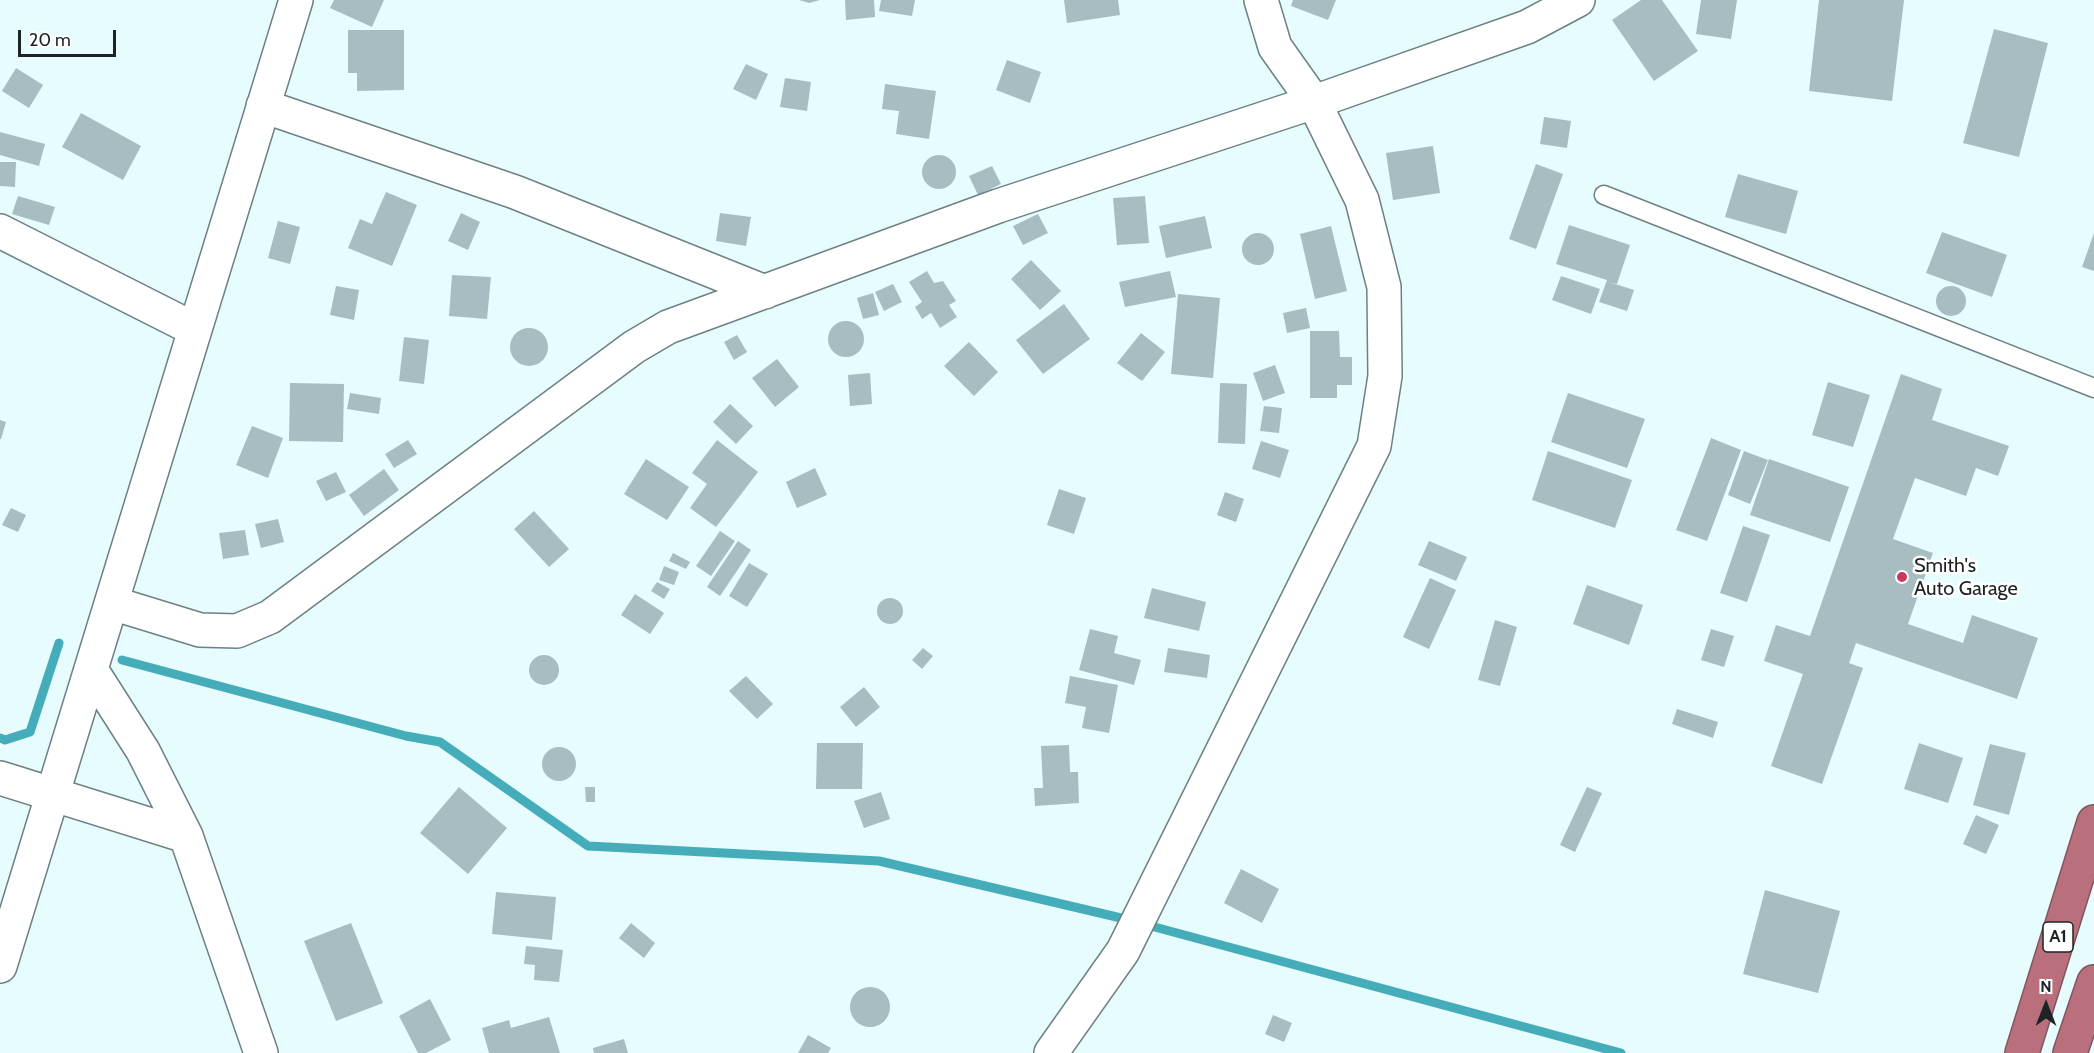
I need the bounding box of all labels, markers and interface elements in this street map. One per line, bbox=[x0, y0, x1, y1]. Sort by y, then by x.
scale bar bbox=[21, 18, 118, 56]
text: 20 m bbox=[29, 29, 71, 51]
place label: Smith's Auto Garage bbox=[1914, 554, 2018, 601]
marker: Smith's Auto Garage bbox=[1895, 570, 1909, 584]
road number: A1 bbox=[2043, 922, 2073, 952]
north arrow bbox=[2016, 975, 2076, 1035]
text: N bbox=[2040, 977, 2052, 996]

